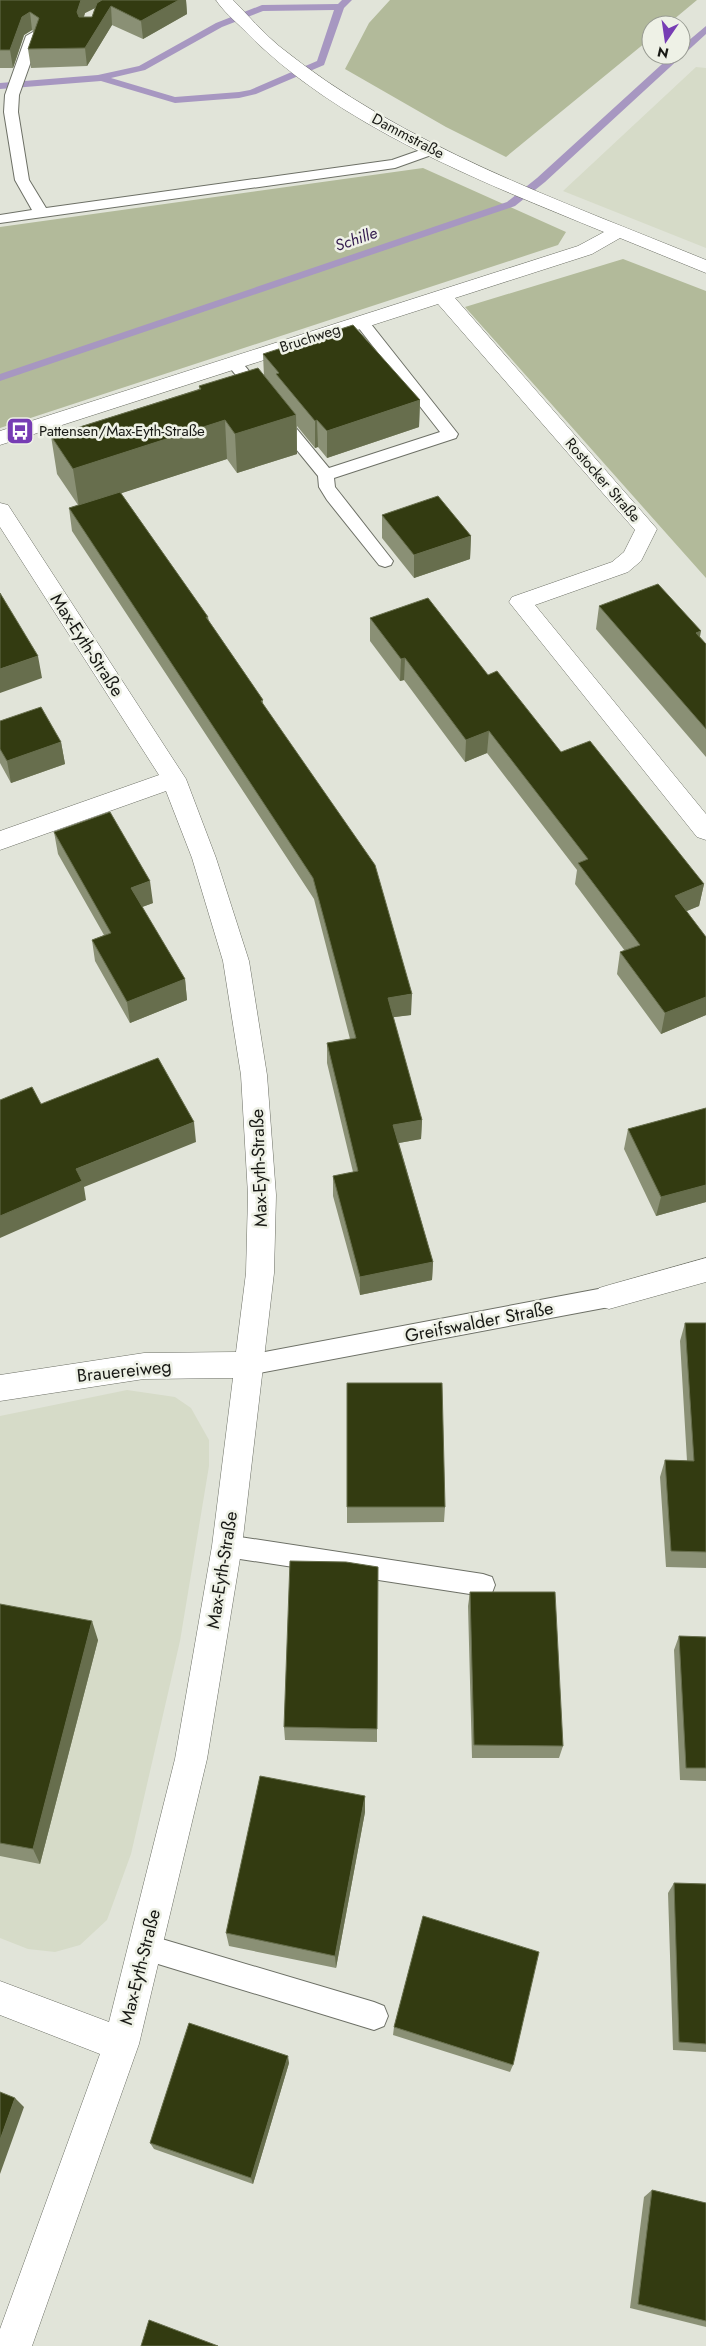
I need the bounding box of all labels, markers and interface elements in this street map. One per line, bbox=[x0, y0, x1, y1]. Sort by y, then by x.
north arrow bbox=[641, 15, 691, 65]
text: N bbox=[655, 42, 671, 64]
street label: Dammstraße bbox=[368, 108, 448, 164]
water label: Schille bbox=[332, 221, 380, 257]
street label: Bruchweg bbox=[277, 318, 343, 358]
bus stop icon: Pattensen/Max-Eyth-Straße bbox=[5, 416, 35, 446]
place label: Pattensen/Max-Eyth-Straße bbox=[39, 420, 205, 442]
street label: Rostocker Straße bbox=[560, 433, 646, 527]
street label: Max-Eyth-Straße bbox=[44, 588, 130, 702]
street label: Max-Eyth-Straße bbox=[244, 1108, 274, 1228]
street label: Greifswalder Straße bbox=[403, 1295, 555, 1349]
street label: Brauereiweg bbox=[75, 1353, 173, 1389]
street label: Max-Eyth-Straße bbox=[200, 1509, 244, 1631]
street label: Max-Eyth-Straße bbox=[113, 1906, 167, 2028]

